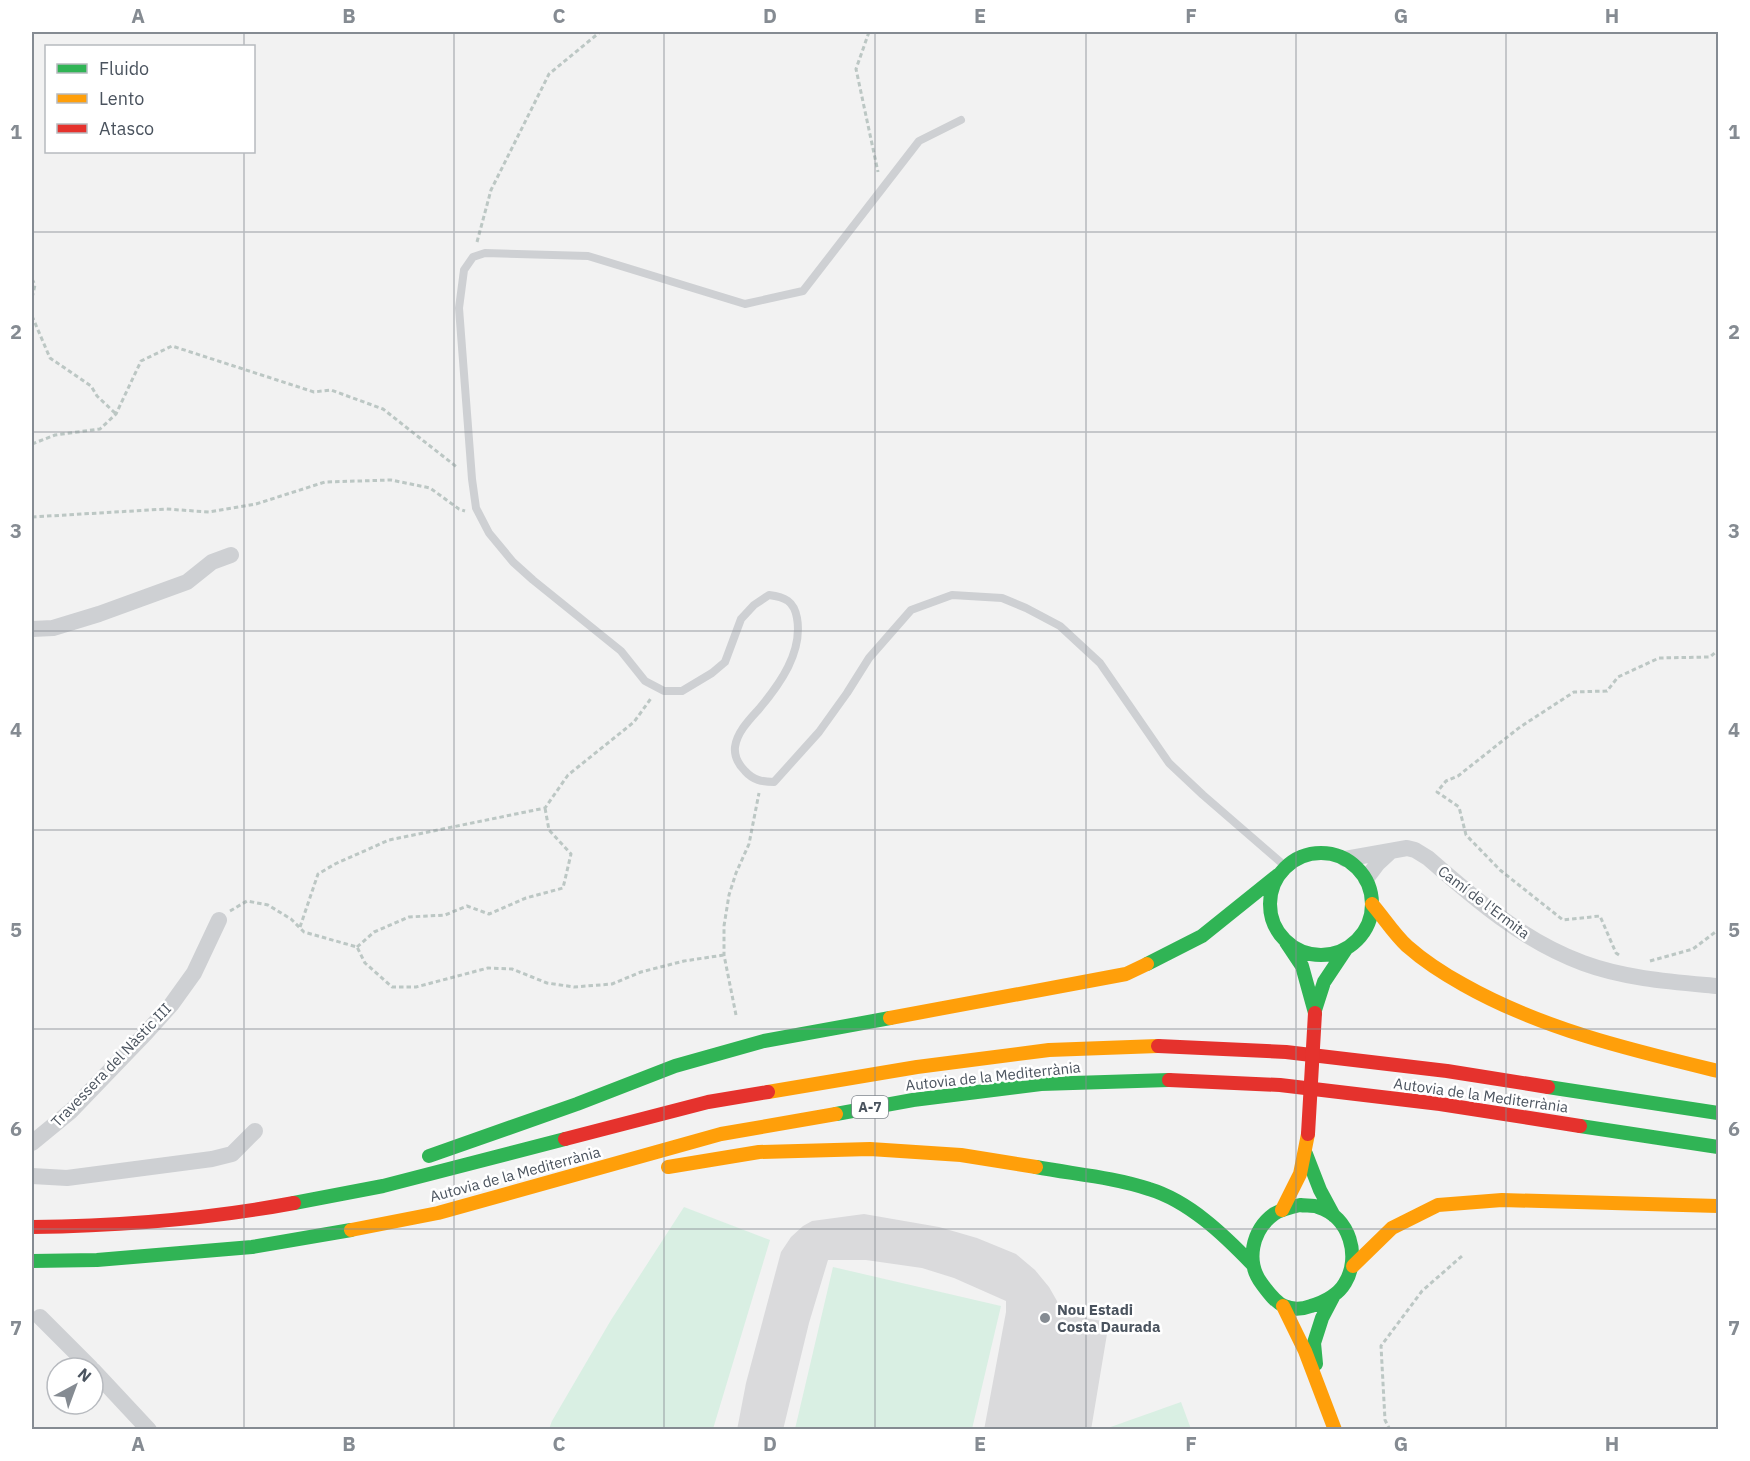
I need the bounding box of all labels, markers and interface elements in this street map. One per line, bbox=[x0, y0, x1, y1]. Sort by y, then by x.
text: A bbox=[131, 2, 145, 29]
text: B bbox=[342, 2, 356, 29]
text: C bbox=[552, 2, 566, 29]
text: D bbox=[763, 2, 777, 29]
text: E bbox=[974, 2, 986, 29]
text: F bbox=[1185, 2, 1197, 29]
text: G bbox=[1394, 2, 1408, 29]
text: H bbox=[1605, 2, 1619, 29]
legend bbox=[45, 45, 255, 153]
text: Fluido bbox=[99, 57, 149, 80]
text: Lento bbox=[99, 87, 144, 110]
text: Atasco bbox=[99, 117, 154, 140]
text: 1 bbox=[10, 118, 22, 145]
text: 1 bbox=[1728, 118, 1740, 145]
text: 2 bbox=[10, 318, 22, 345]
text: 2 bbox=[1728, 318, 1740, 345]
text: 3 bbox=[10, 517, 22, 544]
text: 3 bbox=[1728, 517, 1740, 544]
text: 4 bbox=[10, 716, 22, 743]
text: 4 bbox=[1728, 716, 1740, 743]
street label: Camí de l'Ermita bbox=[1434, 861, 1534, 943]
text: 5 bbox=[10, 916, 22, 943]
text: 5 bbox=[1728, 916, 1740, 943]
street label: Travessera del Nàstic III bbox=[47, 999, 175, 1131]
street label: Autovia de la Mediterrània bbox=[905, 1057, 1081, 1095]
street label: Autovia de la Mediterrània bbox=[1393, 1073, 1569, 1117]
road number: A-7 bbox=[852, 1096, 888, 1118]
text: 6 bbox=[10, 1115, 22, 1142]
text: 6 bbox=[1728, 1115, 1740, 1142]
street label: Autovia de la Mediterrània bbox=[428, 1142, 602, 1206]
place label: Nou Estadi Costa Daurada bbox=[1057, 1300, 1161, 1336]
marker: Nou Estadi Costa Daurada bbox=[1038, 1311, 1052, 1325]
text: 7 bbox=[10, 1314, 22, 1341]
text: 7 bbox=[1728, 1314, 1740, 1341]
north arrow bbox=[45, 1356, 105, 1416]
text: N bbox=[74, 1363, 96, 1386]
text: A bbox=[131, 1430, 145, 1457]
text: B bbox=[342, 1430, 356, 1457]
text: C bbox=[552, 1430, 566, 1457]
text: D bbox=[763, 1430, 777, 1457]
text: E bbox=[974, 1430, 986, 1457]
text: F bbox=[1185, 1430, 1197, 1457]
text: G bbox=[1394, 1430, 1408, 1457]
text: H bbox=[1605, 1430, 1619, 1457]

